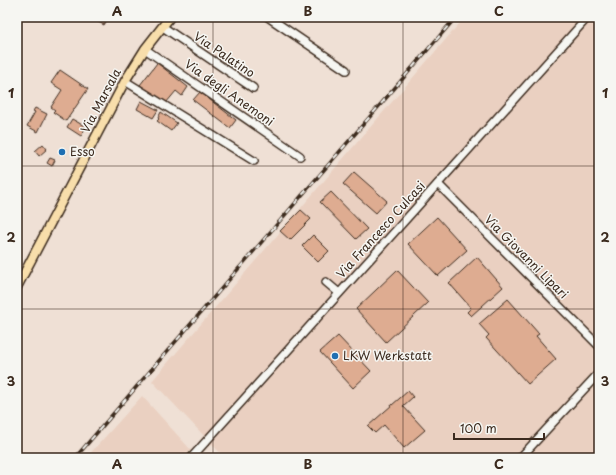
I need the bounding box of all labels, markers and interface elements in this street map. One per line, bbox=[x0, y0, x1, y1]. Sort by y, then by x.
text: A bbox=[112, 1, 122, 20]
text: B bbox=[304, 1, 313, 20]
text: C bbox=[494, 1, 504, 20]
street label: Via Palatino bbox=[190, 27, 259, 82]
street label: Via degli Anemoni bbox=[181, 55, 278, 130]
street label: Via Marsala bbox=[76, 64, 125, 136]
text: 1 bbox=[8, 83, 14, 102]
text: 1 bbox=[602, 83, 608, 102]
place label: Esso bbox=[70, 142, 95, 160]
marker: Esso bbox=[57, 147, 67, 157]
street label: Via Francesco Culcasi bbox=[332, 177, 429, 282]
street label: Via Giovanni Lipari bbox=[481, 210, 573, 302]
text: 2 bbox=[6, 227, 16, 246]
text: 2 bbox=[600, 227, 610, 246]
place label: LKW Werkstatt bbox=[343, 346, 432, 364]
marker: LKW Werkstatt bbox=[330, 351, 340, 361]
text: 3 bbox=[7, 371, 16, 390]
text: 3 bbox=[601, 371, 610, 390]
scale bar bbox=[454, 415, 544, 441]
text: 100 m bbox=[460, 419, 497, 437]
text: A bbox=[112, 454, 122, 473]
text: B bbox=[304, 454, 313, 473]
text: C bbox=[494, 454, 504, 473]

